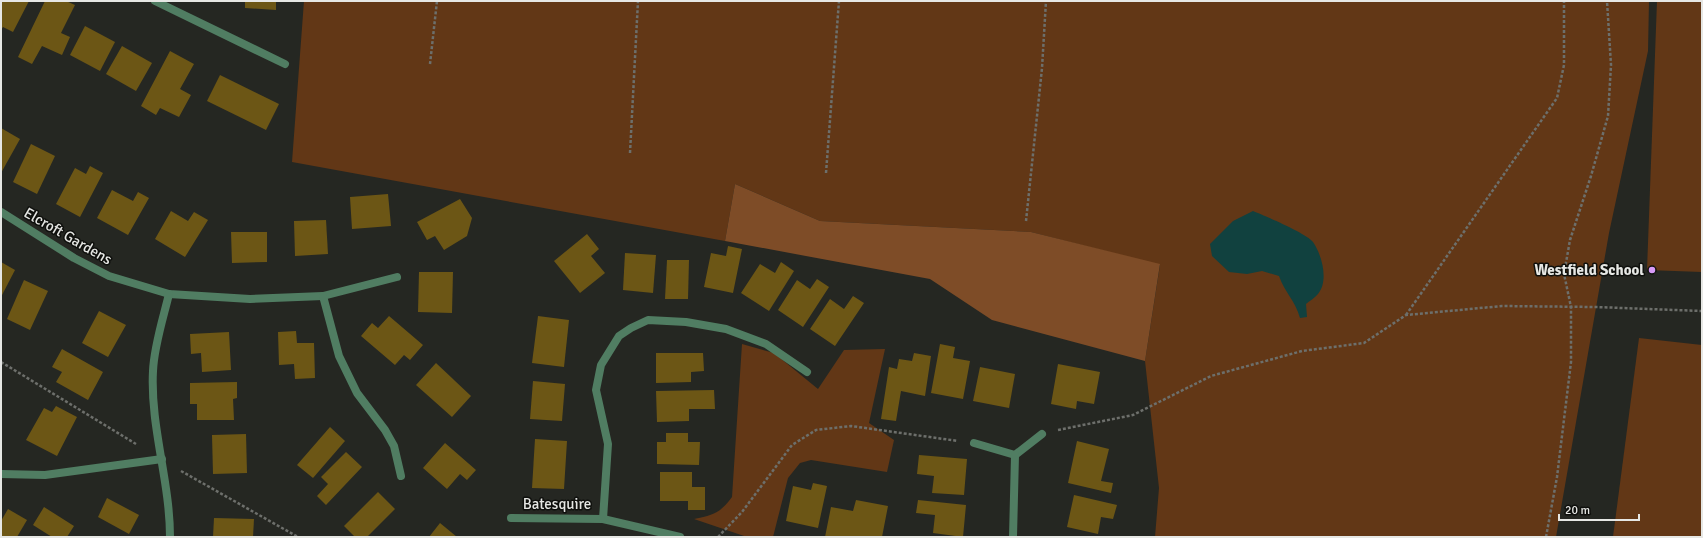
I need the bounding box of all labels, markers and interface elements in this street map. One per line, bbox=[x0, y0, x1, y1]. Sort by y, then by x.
street label: Elcroft Gardens bbox=[21, 204, 116, 269]
place label: Westfield School bbox=[1534, 261, 1644, 279]
marker: Westfield School bbox=[1647, 265, 1657, 275]
street label: Batesquire bbox=[523, 495, 591, 513]
scale bar bbox=[1559, 496, 1639, 522]
text: 20 m bbox=[1565, 503, 1590, 518]

